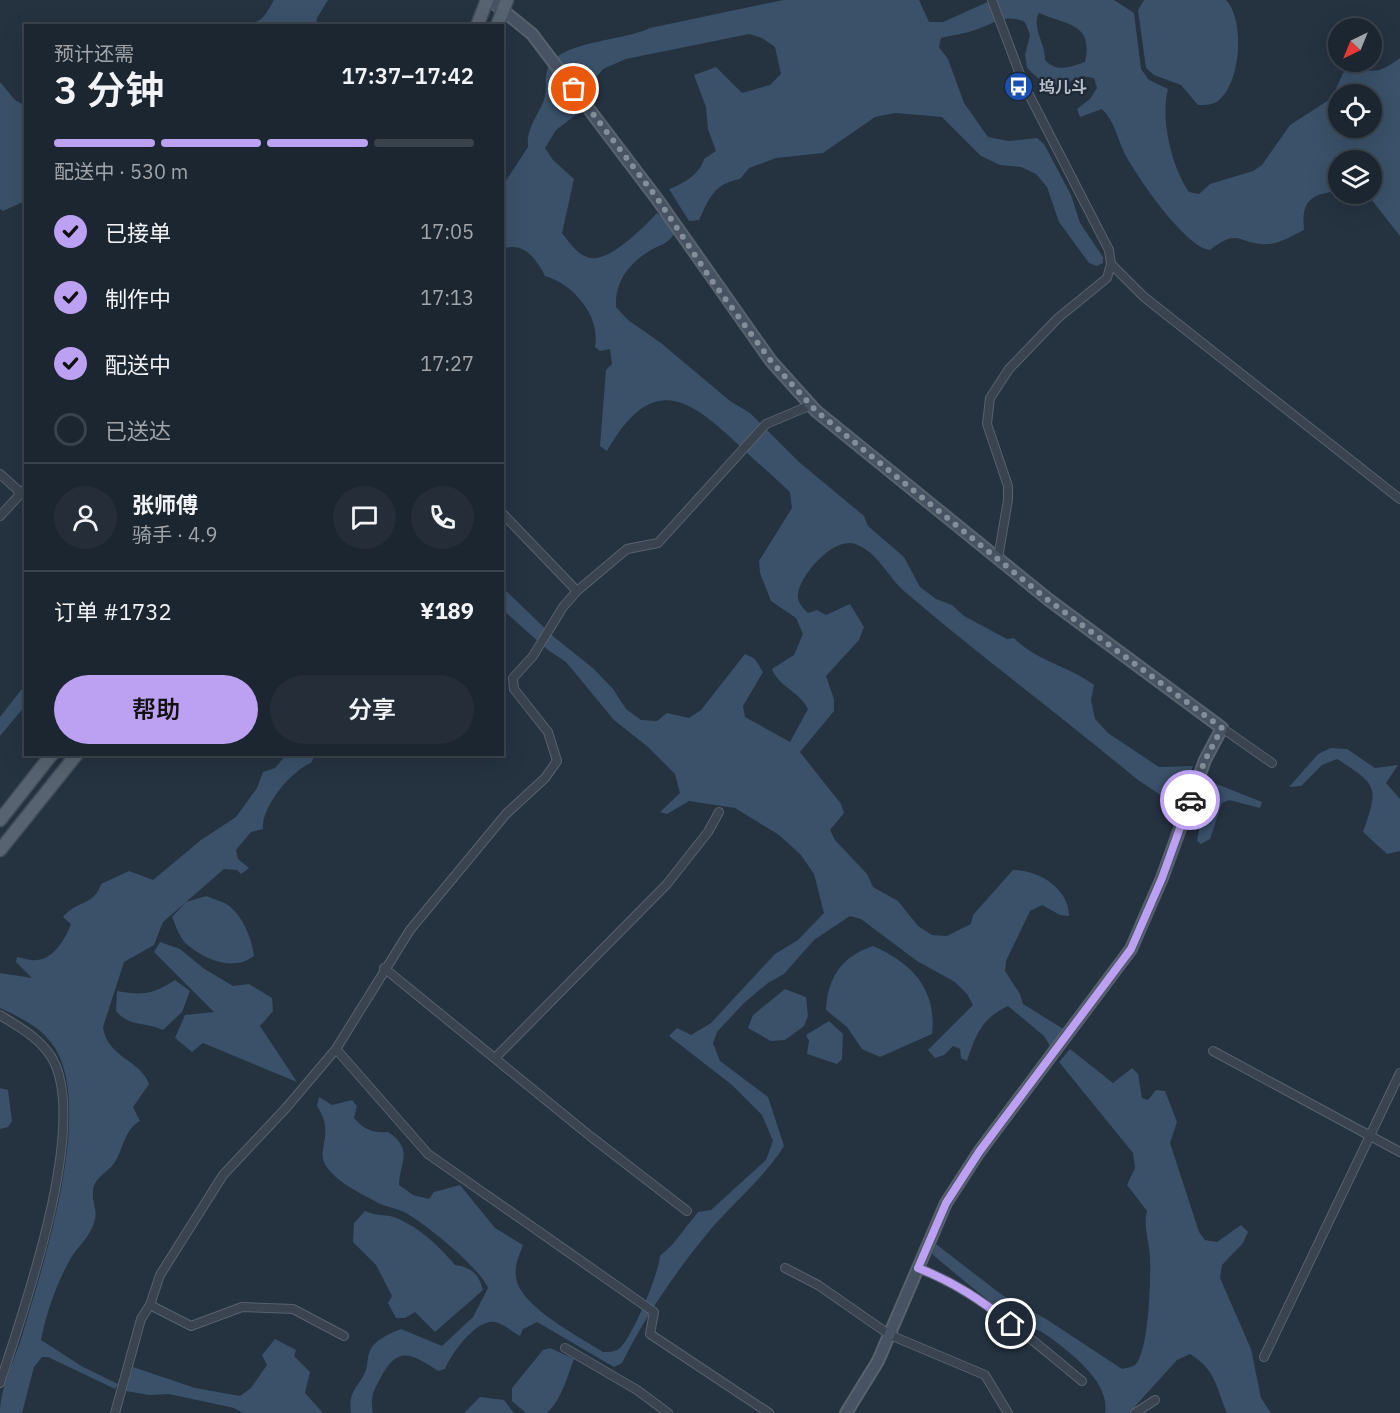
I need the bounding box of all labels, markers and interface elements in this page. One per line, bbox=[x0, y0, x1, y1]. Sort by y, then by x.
north arrow bbox=[1328, 18, 1382, 72]
map controls bbox=[1328, 18, 1382, 204]
text: 预计还需 bbox=[54, 40, 134, 67]
text: 17:37–17:42 bbox=[341, 61, 474, 90]
pin bbox=[548, 63, 599, 114]
text: 3 分钟 bbox=[54, 64, 165, 115]
bus stop icon: 坞儿斗 bbox=[1002, 71, 1034, 103]
icon: bag bbox=[557, 72, 590, 105]
place label: 坞儿斗 bbox=[1039, 77, 1087, 97]
button: locate bbox=[1328, 84, 1382, 138]
button: layers bbox=[1328, 150, 1382, 204]
text: 配送中 · 530 m bbox=[54, 158, 188, 185]
icon: check bbox=[54, 215, 87, 248]
text: 已接单 bbox=[105, 218, 171, 247]
text: 17:05 bbox=[420, 218, 474, 245]
icon: check bbox=[54, 281, 87, 314]
text: 制作中 bbox=[105, 284, 171, 313]
text: 17:13 bbox=[420, 284, 474, 311]
icon: check bbox=[54, 347, 87, 380]
text: 配送中 bbox=[105, 350, 171, 379]
text: 17:27 bbox=[420, 350, 474, 377]
text: 已送达 bbox=[105, 416, 171, 445]
button: person bbox=[54, 486, 117, 549]
button: chat bbox=[333, 486, 396, 549]
button: phone bbox=[411, 486, 474, 549]
text: 张师傅 bbox=[132, 490, 198, 519]
text: 骑手 · 4.9 bbox=[132, 521, 217, 548]
text: ¥189 bbox=[420, 596, 474, 625]
text: 订单 #1732 bbox=[54, 597, 172, 626]
button: 帮助 bbox=[54, 675, 258, 744]
button: 分享 bbox=[270, 675, 474, 744]
courier bbox=[1160, 770, 1220, 830]
icon: car bbox=[1174, 784, 1207, 817]
pin bbox=[985, 1298, 1036, 1349]
icon: home bbox=[994, 1307, 1027, 1340]

